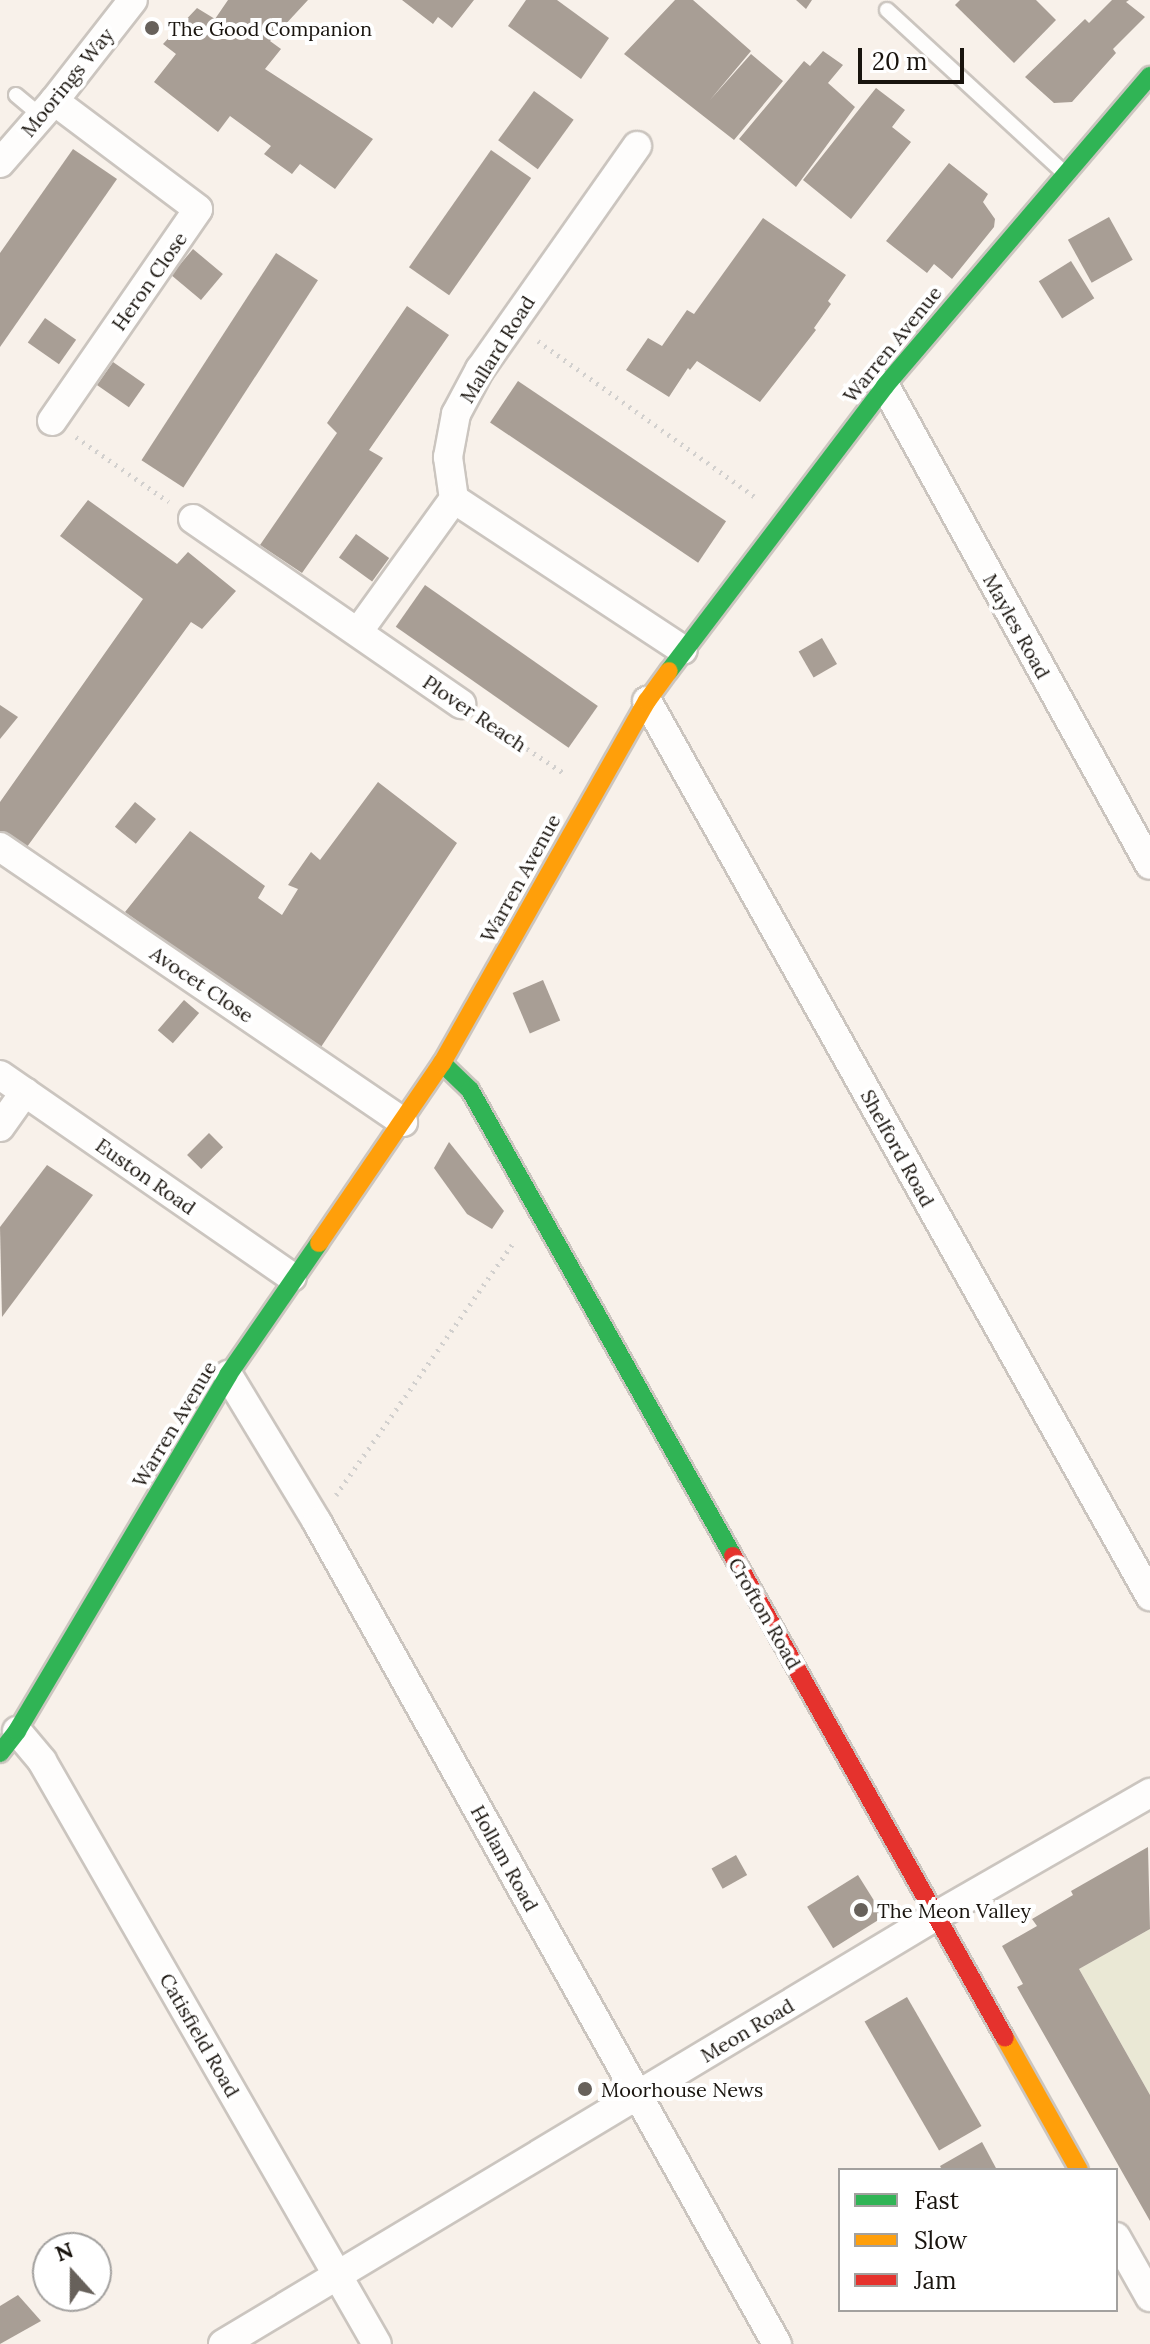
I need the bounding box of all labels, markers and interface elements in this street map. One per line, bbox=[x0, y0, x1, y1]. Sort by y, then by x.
place label: The Good Companion bbox=[168, 16, 372, 40]
marker: The Good Companion bbox=[143, 19, 161, 37]
street label: Moorings Way bbox=[16, 23, 118, 141]
scale bar bbox=[862, 32, 968, 82]
text: 20 m bbox=[872, 46, 928, 77]
street label: Heron Close bbox=[106, 227, 192, 335]
street label: Warren Avenue bbox=[838, 281, 946, 407]
street label: Mallard Road bbox=[454, 291, 540, 407]
street label: Mayles Road bbox=[978, 569, 1056, 683]
street label: Plover Reach bbox=[419, 670, 531, 756]
street label: Warren Avenue bbox=[475, 810, 565, 946]
street label: Avocet Close bbox=[146, 941, 258, 1027]
street label: Shelford Road bbox=[856, 1085, 940, 1211]
street label: Euston Road bbox=[91, 1133, 201, 1219]
street label: Warren Avenue bbox=[127, 1357, 221, 1491]
street label: Crofton Road bbox=[724, 1553, 806, 1673]
street label: Hollam Road bbox=[466, 1801, 544, 1915]
place label: The Meon Valley bbox=[877, 1898, 1031, 1922]
marker: The Meon Valley bbox=[852, 1901, 870, 1919]
street label: Catisfield Road bbox=[155, 1969, 245, 2101]
street label: Meon Road bbox=[696, 1993, 798, 2067]
place label: Moorhouse News bbox=[601, 2077, 763, 2101]
marker: Moorhouse News bbox=[576, 2080, 594, 2098]
legend bbox=[838, 2168, 1118, 2312]
text: Fast bbox=[914, 2185, 959, 2216]
text: Slow bbox=[914, 2225, 967, 2256]
north arrow bbox=[32, 2232, 112, 2312]
text: N bbox=[51, 2235, 77, 2268]
text: Jam bbox=[914, 2265, 956, 2296]

